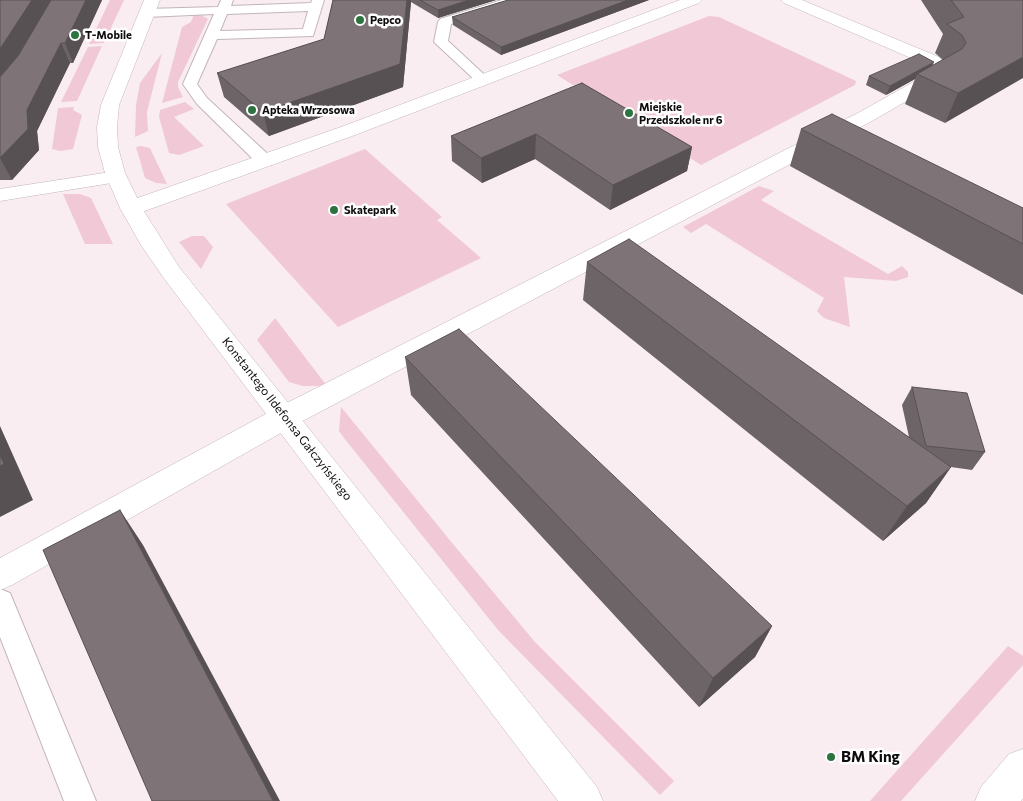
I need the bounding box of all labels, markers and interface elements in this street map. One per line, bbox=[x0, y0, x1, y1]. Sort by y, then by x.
place label: Pepco bbox=[370, 13, 401, 27]
marker: Pepco bbox=[354, 14, 366, 26]
place label: T-Mobile bbox=[85, 28, 132, 42]
marker: T-Mobile bbox=[69, 29, 81, 41]
place label: Miejskie Przedszkole nr 6 bbox=[639, 100, 723, 126]
place label: Apteka Wrzosowa bbox=[262, 103, 355, 117]
marker: Apteka Wrzosowa bbox=[246, 104, 258, 116]
marker: Miejskie Przedszkole nr 6 bbox=[623, 107, 635, 119]
place label: Skatepark bbox=[344, 203, 396, 217]
marker: Skatepark bbox=[328, 204, 340, 216]
street label: Konstantego Ildefonsa Gałczyńskiego bbox=[219, 335, 355, 503]
place label: BM King bbox=[841, 748, 900, 766]
marker: BM King bbox=[825, 751, 837, 763]

